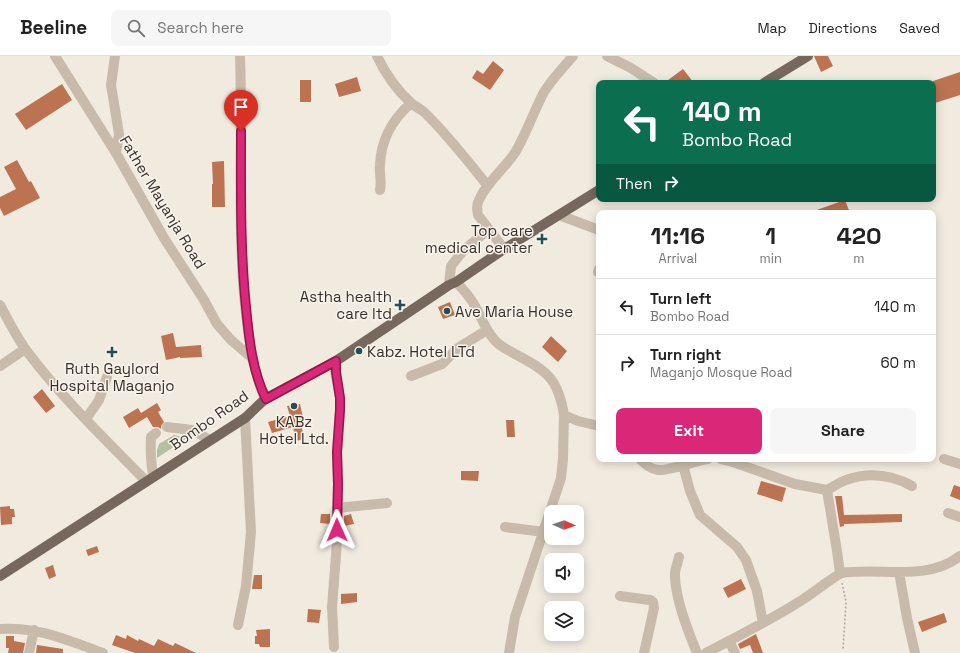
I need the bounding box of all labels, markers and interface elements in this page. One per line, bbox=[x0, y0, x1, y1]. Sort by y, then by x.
search box bbox=[111, 10, 391, 46]
text: Beeline bbox=[20, 15, 87, 40]
icon: search bbox=[125, 17, 147, 39]
text: Search here bbox=[157, 18, 244, 37]
text: Map bbox=[757, 19, 787, 37]
text: Directions bbox=[809, 19, 877, 37]
text: Saved bbox=[899, 19, 940, 37]
pin bbox=[224, 90, 258, 131]
text: 140 m bbox=[682, 93, 762, 129]
icon: arrive bbox=[230, 96, 252, 118]
icon: left bbox=[616, 96, 668, 148]
text: Bombo Road bbox=[682, 128, 792, 151]
street label: Father Mayanja Road bbox=[116, 132, 210, 272]
icon: right bbox=[660, 172, 682, 194]
text: Then bbox=[616, 174, 652, 193]
text: 11:16 bbox=[651, 220, 705, 251]
text: 1 bbox=[765, 220, 776, 251]
text: 420 bbox=[836, 220, 881, 251]
place label: Top care medical center bbox=[425, 221, 533, 257]
marker: Top care medical center bbox=[536, 233, 548, 245]
text: Arrival bbox=[658, 250, 697, 267]
text: min bbox=[760, 250, 782, 267]
text: m bbox=[853, 250, 865, 267]
place label: Astha health care ltd bbox=[300, 287, 392, 323]
text: Turn left bbox=[650, 289, 712, 308]
icon: left bbox=[616, 296, 638, 318]
text: 140 m bbox=[874, 297, 916, 316]
marker: Astha health care ltd bbox=[395, 300, 405, 310]
place label: Ave Maria House bbox=[455, 302, 573, 321]
marker: Ave Maria House bbox=[442, 306, 452, 316]
text: Bombo Road bbox=[650, 308, 729, 325]
place label: Kabz. Hotel LTd bbox=[367, 342, 475, 361]
text: Turn right bbox=[650, 345, 721, 364]
marker: Ruth Gaylord Hospital Maganjo bbox=[106, 346, 118, 358]
marker: Kabz. Hotel LTd bbox=[354, 346, 364, 356]
icon: right bbox=[616, 352, 638, 374]
text: 60 m bbox=[880, 353, 916, 372]
place label: Ruth Gaylord Hospital Maganjo bbox=[49, 359, 175, 395]
text: Maganjo Mosque Road bbox=[650, 364, 792, 381]
street label: Bombo Road bbox=[166, 386, 252, 454]
marker: KABz Hotel Ltd. bbox=[289, 401, 299, 411]
button: Exit bbox=[616, 408, 762, 454]
button: Share bbox=[770, 408, 916, 454]
place label: KABz Hotel Ltd. bbox=[259, 412, 329, 448]
north arrow bbox=[544, 505, 584, 545]
map controls bbox=[544, 505, 584, 641]
position arrow bbox=[316, 509, 358, 551]
button: sound bbox=[544, 553, 584, 593]
button: layers bbox=[544, 601, 584, 641]

